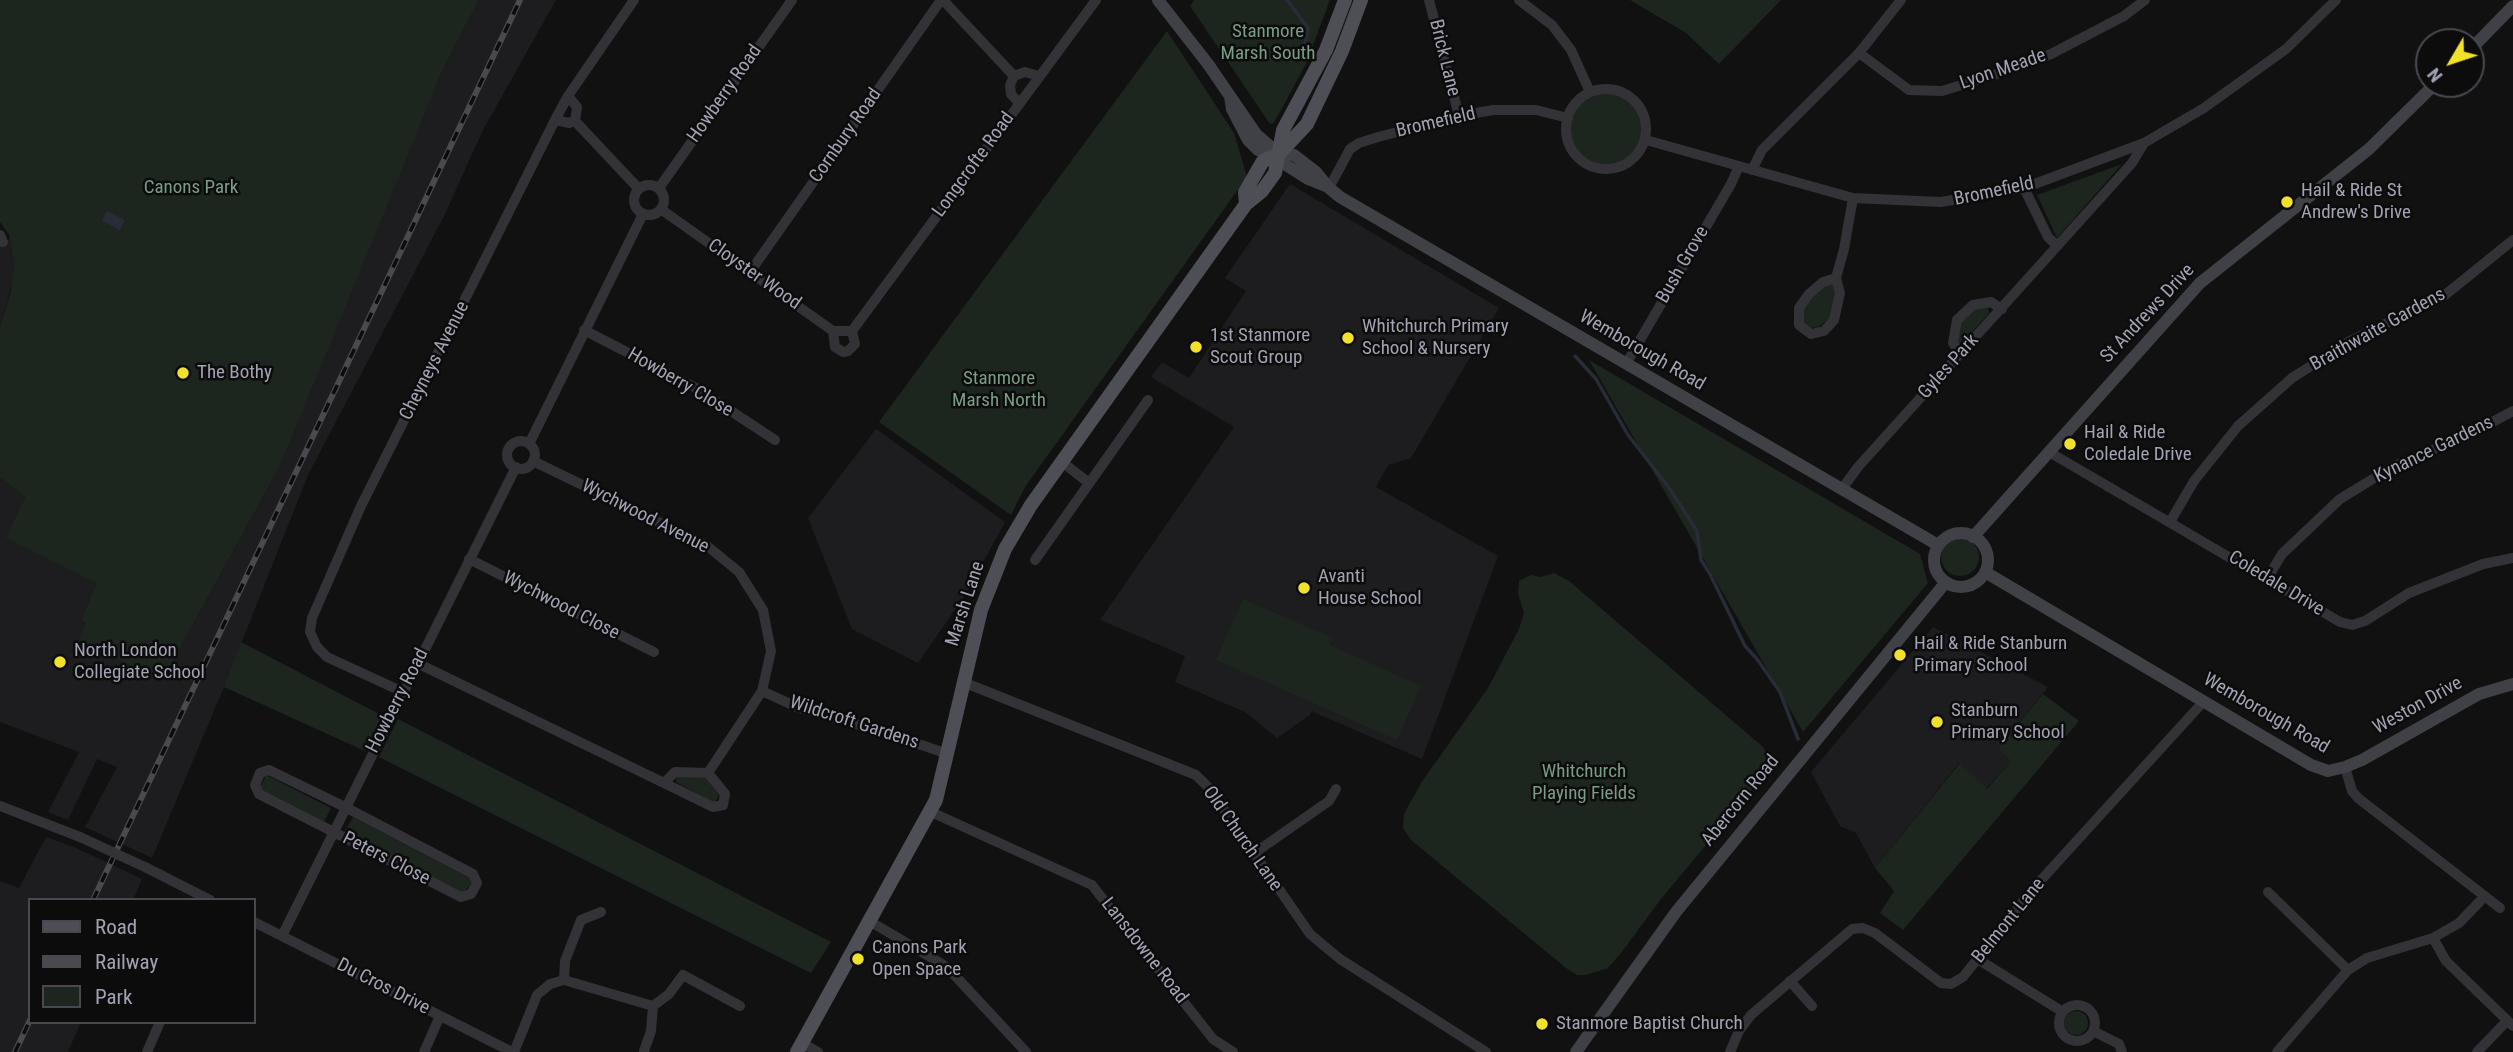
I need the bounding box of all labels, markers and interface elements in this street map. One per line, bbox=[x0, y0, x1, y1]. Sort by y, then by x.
street label: Brick Lane bbox=[1423, 17, 1465, 99]
park label: Stanmore Marsh South bbox=[1221, 21, 1315, 65]
north arrow bbox=[2415, 28, 2485, 98]
street label: Howberry Road bbox=[683, 41, 767, 147]
street label: Lyon Meade bbox=[1957, 45, 2049, 95]
text: N bbox=[2422, 64, 2447, 87]
street label: Cornbury Road bbox=[805, 84, 887, 188]
street label: Bromefield bbox=[1394, 103, 1478, 143]
street label: Longcrofte Road bbox=[928, 108, 1020, 222]
street label: Bromefield bbox=[1952, 172, 2036, 212]
park label: Canons Park bbox=[144, 177, 238, 199]
place label: Hail & Ride St Andrew's Drive bbox=[2301, 180, 2411, 224]
marker: Hail & Ride St Andrew's Drive bbox=[2279, 194, 2295, 210]
street label: Bush Grove bbox=[1652, 223, 1714, 307]
street label: Cloyster Wood bbox=[703, 235, 805, 315]
street label: St Andrews Drive bbox=[2096, 260, 2200, 368]
street label: Braithwaite Gardens bbox=[2306, 283, 2450, 377]
street label: Cheyneys Avenue bbox=[395, 298, 475, 424]
street label: Wemborough Road bbox=[1575, 306, 1709, 396]
place label: Whitchurch Primary School & Nursery bbox=[1362, 316, 1509, 360]
place label: 1st Stanmore Scout Group bbox=[1210, 325, 1310, 369]
marker: Whitchurch Primary School & Nursery bbox=[1340, 330, 1356, 346]
street label: Gyles Park bbox=[1914, 330, 1984, 404]
marker: 1st Stanmore Scout Group bbox=[1188, 339, 1204, 355]
street label: Howberry Close bbox=[623, 344, 737, 422]
place label: The Bothy bbox=[197, 362, 272, 384]
marker: The Bothy bbox=[175, 365, 191, 381]
park label: Stanmore Marsh North bbox=[952, 368, 1046, 412]
street label: Kynance Gardens bbox=[2371, 411, 2497, 489]
place label: Hail & Ride Coledale Drive bbox=[2084, 422, 2192, 466]
marker: Hail & Ride Coledale Drive bbox=[2062, 436, 2078, 452]
street label: Wychwood Avenue bbox=[577, 475, 713, 559]
street label: Coledale Drive bbox=[2224, 547, 2328, 621]
street label: Marsh Lane bbox=[942, 559, 990, 649]
place label: Avanti House School bbox=[1318, 566, 1422, 610]
street label: Wychwood Close bbox=[499, 567, 623, 645]
marker: Avanti House School bbox=[1296, 580, 1312, 596]
place label: Hail & Ride Stanburn Primary School bbox=[1914, 633, 2067, 677]
place label: North London Collegiate School bbox=[74, 640, 205, 684]
street label: Howberry Road bbox=[362, 645, 434, 757]
marker: Hail & Ride Stanburn Primary School bbox=[1892, 647, 1908, 663]
marker: North London Collegiate School bbox=[52, 654, 68, 670]
street label: Wemborough Road bbox=[2199, 669, 2333, 759]
street label: Weston Drive bbox=[2370, 672, 2466, 740]
street label: Wildcroft Gardens bbox=[786, 691, 922, 755]
place label: Stanburn Primary School bbox=[1951, 700, 2065, 744]
marker: Stanburn Primary School bbox=[1929, 714, 1945, 730]
street label: Abercorn Road bbox=[1697, 751, 1785, 851]
park label: Whitchurch Playing Fields bbox=[1532, 761, 1636, 805]
street label: Old Church Lane bbox=[1197, 782, 1287, 896]
street label: Peters Close bbox=[339, 827, 433, 891]
street label: Belmont Lane bbox=[1968, 874, 2050, 968]
street label: Lansdowne Road bbox=[1096, 894, 1192, 1008]
legend bbox=[28, 898, 256, 1024]
text: Road bbox=[95, 915, 137, 939]
place label: Canons Park Open Space bbox=[872, 937, 967, 981]
text: Railway bbox=[95, 950, 158, 974]
marker: Canons Park Open Space bbox=[850, 951, 866, 967]
street label: Du Cros Drive bbox=[333, 954, 433, 1020]
text: Park bbox=[95, 985, 132, 1009]
place label: Stanmore Baptist Church bbox=[1556, 1013, 1743, 1035]
marker: Stanmore Baptist Church bbox=[1534, 1016, 1550, 1032]

